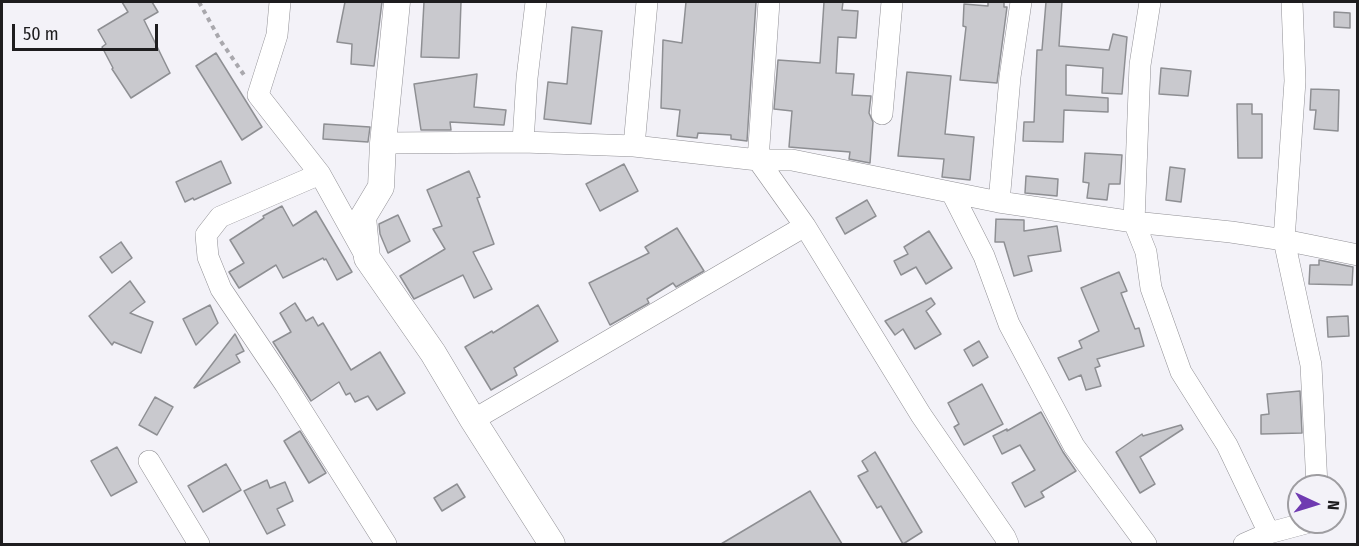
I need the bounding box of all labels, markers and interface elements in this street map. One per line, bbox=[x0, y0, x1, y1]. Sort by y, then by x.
scale bar bbox=[15, 12, 160, 50]
text: 50 m bbox=[23, 23, 59, 45]
north arrow bbox=[1287, 474, 1347, 534]
text: N bbox=[1324, 500, 1343, 511]

